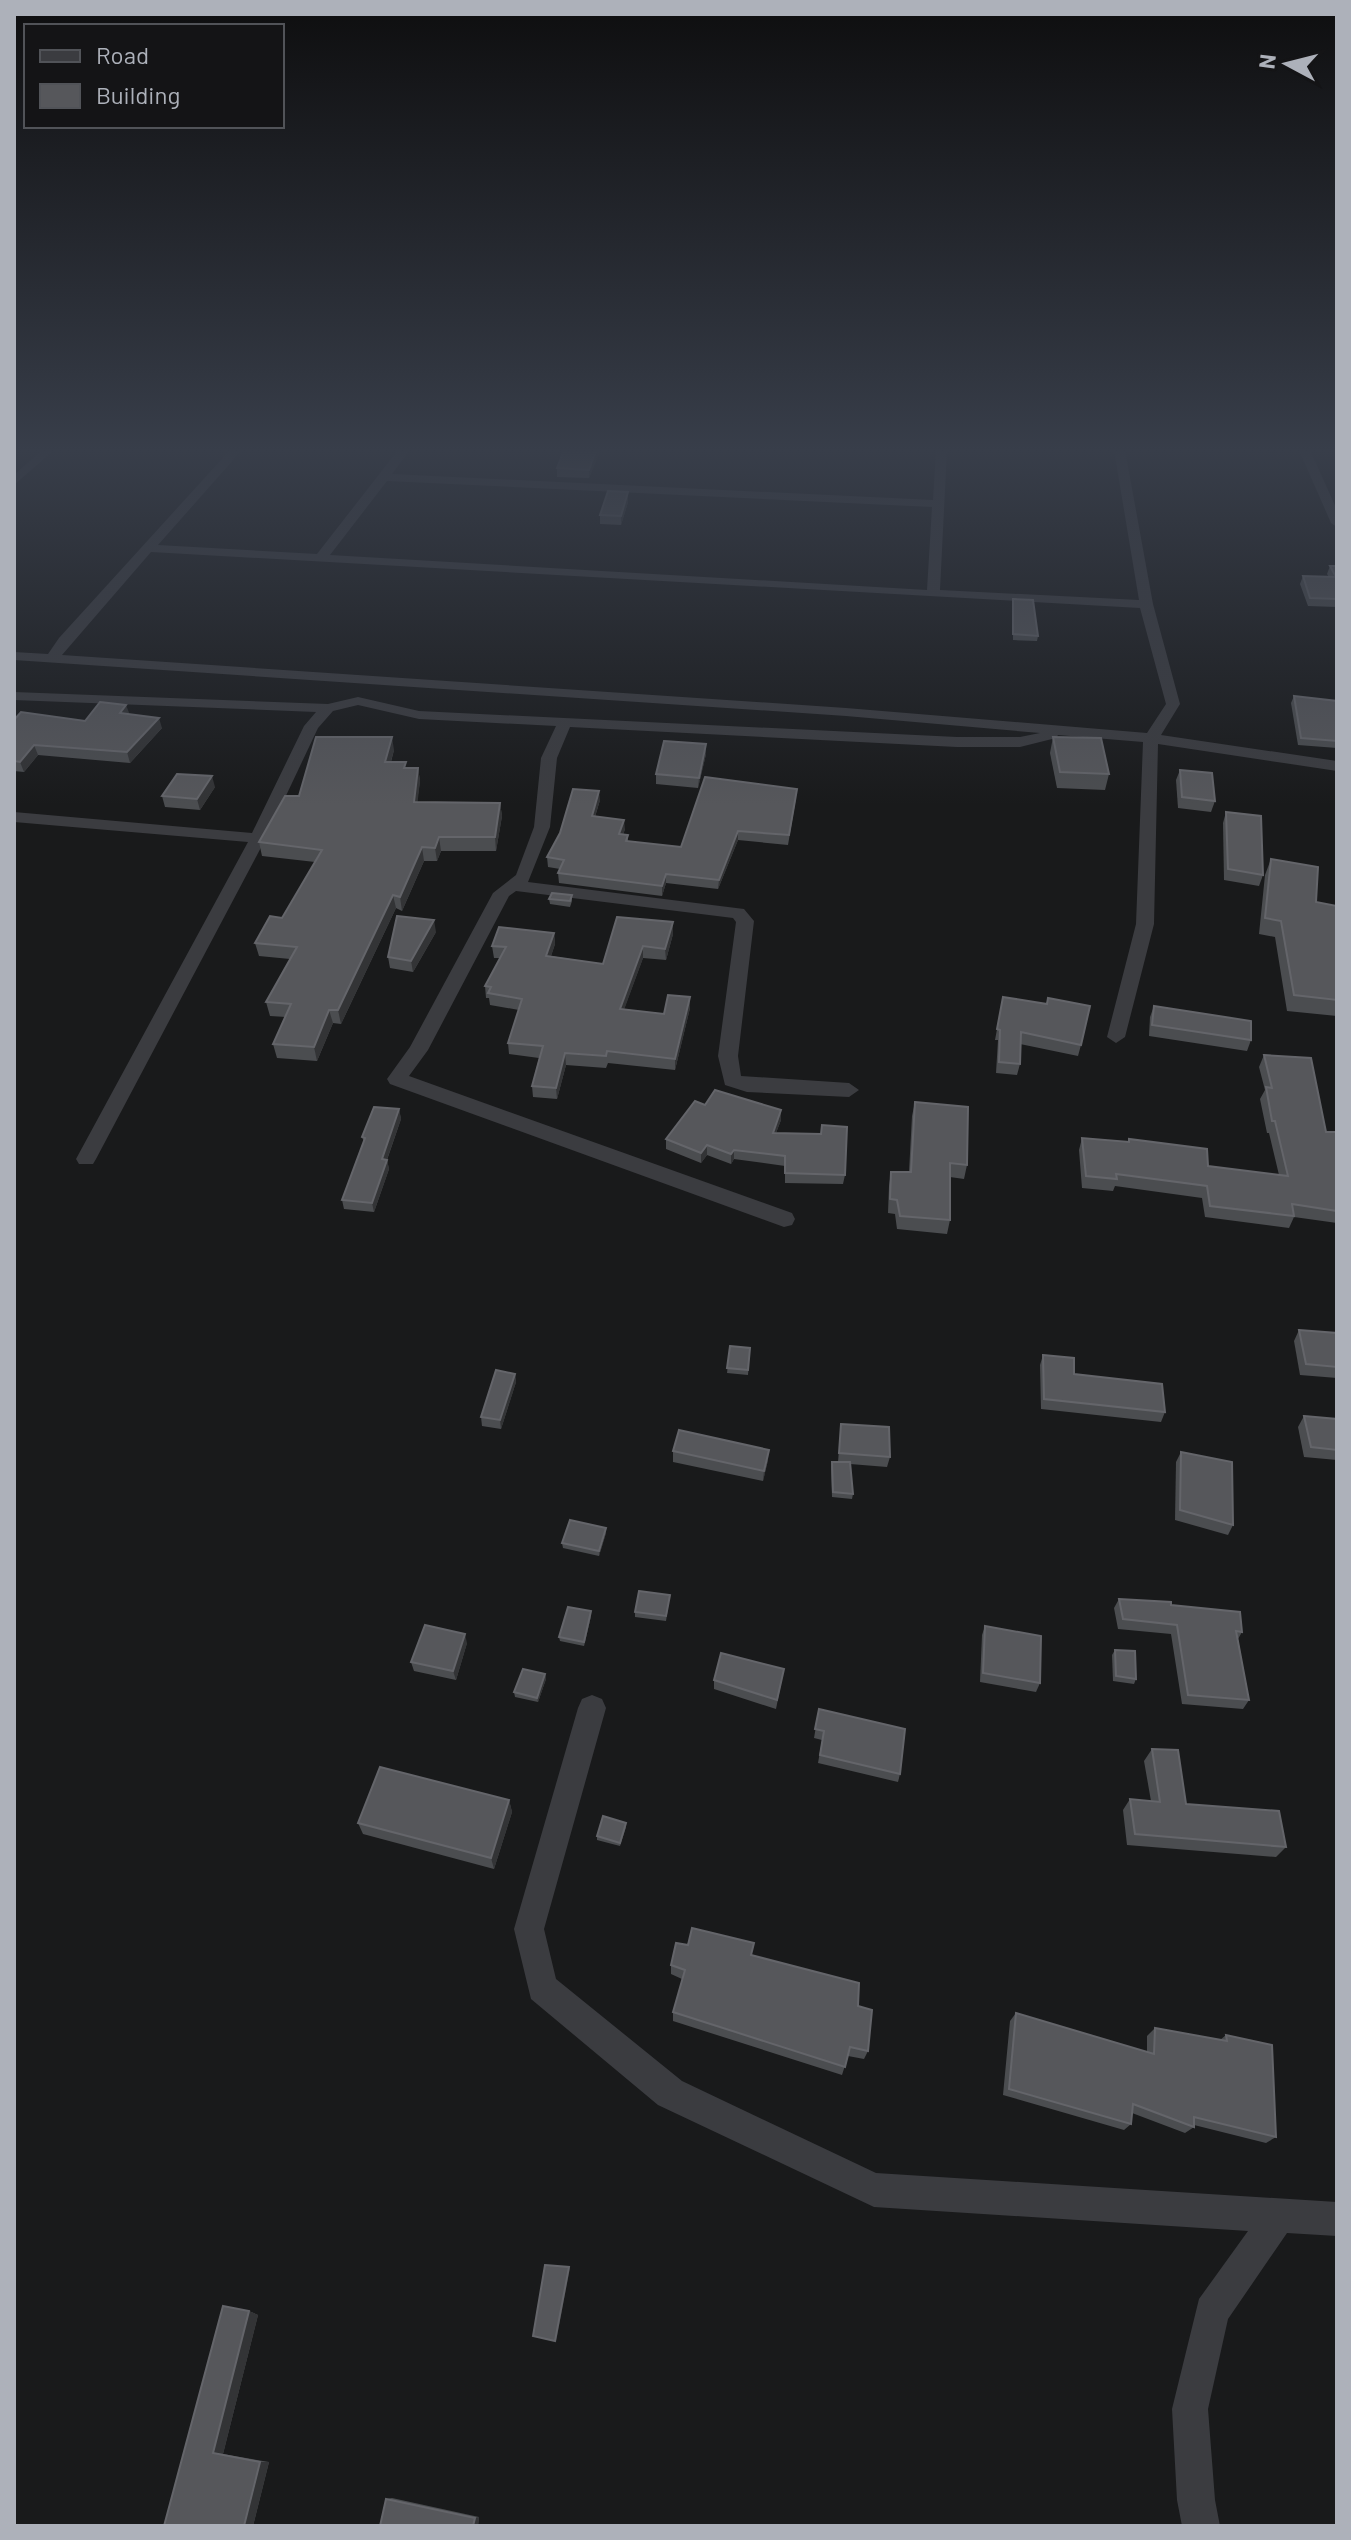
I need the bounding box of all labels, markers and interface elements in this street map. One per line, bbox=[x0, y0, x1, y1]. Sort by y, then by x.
legend bbox=[24, 24, 284, 128]
north arrow bbox=[1247, 24, 1327, 104]
text: Road bbox=[96, 40, 149, 69]
text: N bbox=[1252, 53, 1280, 70]
text: Building bbox=[96, 80, 180, 109]

